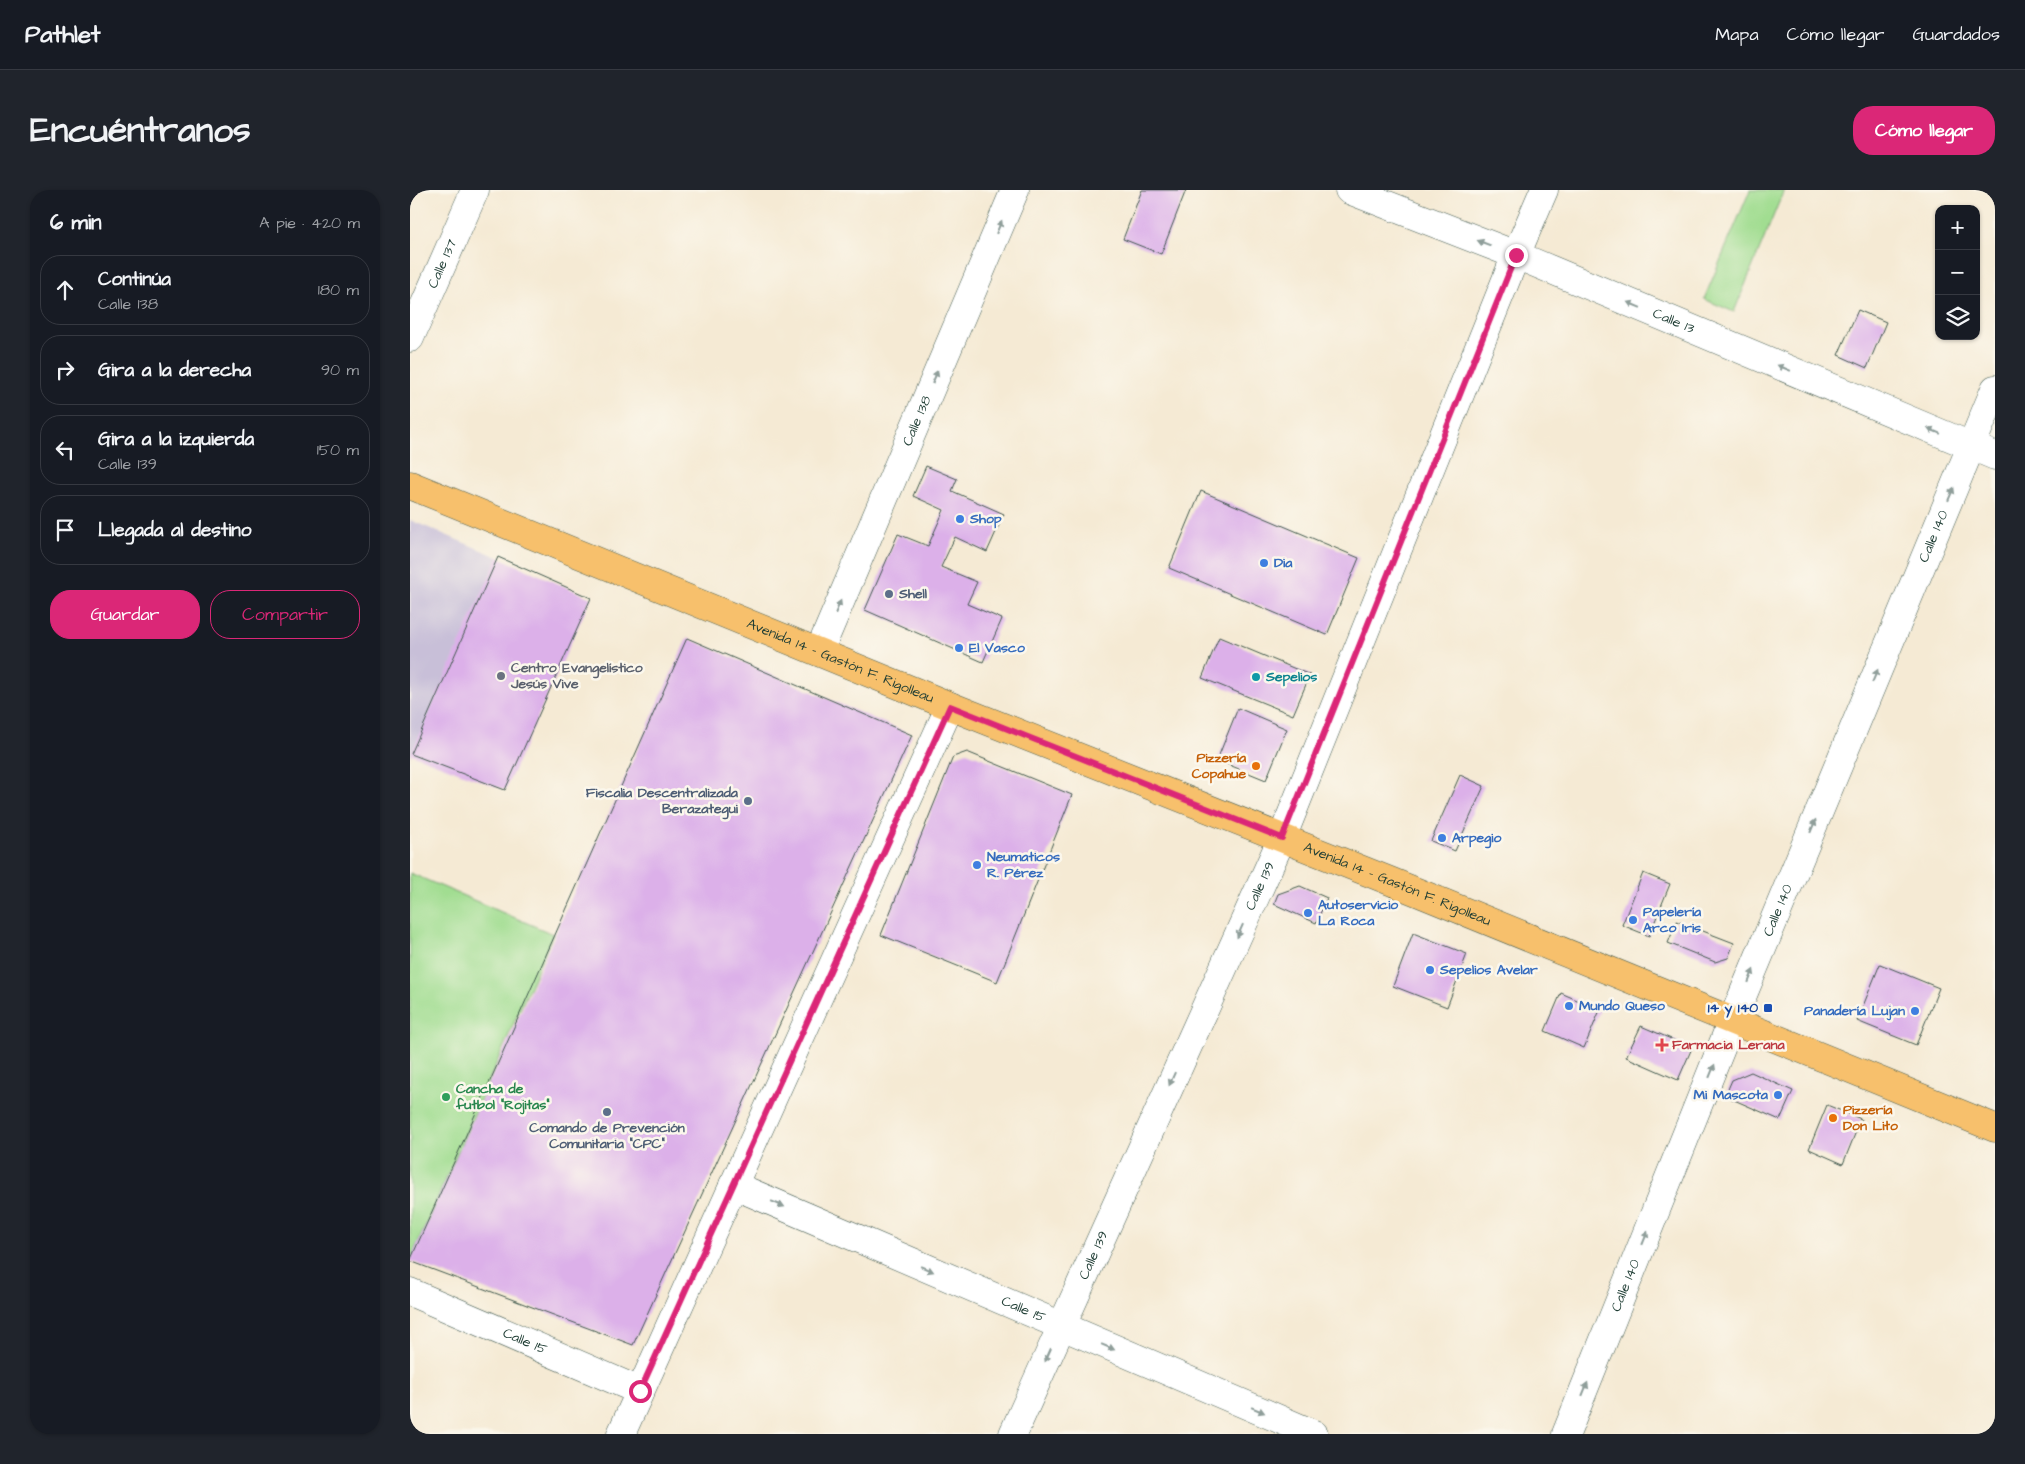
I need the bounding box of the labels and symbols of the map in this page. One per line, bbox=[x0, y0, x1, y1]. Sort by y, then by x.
one-way arrow bbox=[995, 220, 1003, 234]
street label: Calle 137 bbox=[423, 236, 462, 292]
one-way arrow bbox=[1476, 239, 1491, 247]
route end bbox=[1505, 244, 1528, 267]
one-way arrow bbox=[1627, 301, 1641, 309]
street label: Calle 13 bbox=[1650, 303, 1697, 339]
one-way arrow bbox=[1776, 364, 1791, 372]
one-way arrow bbox=[932, 370, 940, 384]
street label: Calle 138 bbox=[898, 393, 937, 449]
one-way arrow bbox=[1926, 427, 1941, 435]
one-way arrow bbox=[1948, 487, 1956, 501]
street label: Calle 140 bbox=[1914, 507, 1953, 566]
place label: Shop bbox=[969, 509, 1002, 529]
marker: Shop bbox=[954, 513, 966, 525]
place label: Dia bbox=[1274, 553, 1293, 573]
marker: Dia bbox=[1258, 557, 1270, 569]
place label: Shell bbox=[898, 584, 928, 604]
marker: Shell bbox=[883, 588, 895, 600]
one-way arrow bbox=[834, 600, 842, 614]
street label: Avenida 14 - Gastón F. Rigolleau bbox=[744, 614, 937, 708]
place label: El Vasco bbox=[969, 638, 1025, 658]
marker: El Vasco bbox=[953, 642, 965, 654]
place label: Centro Evangelístico Jesús Vive bbox=[510, 658, 643, 694]
place label: Sepelios bbox=[1265, 667, 1317, 687]
one-way arrow bbox=[1872, 669, 1880, 683]
marker: Centro Evangelístico Jesús Vive bbox=[495, 670, 507, 682]
marker: Sepelios bbox=[1250, 671, 1262, 683]
place label: Pizzería Copahue bbox=[1192, 748, 1247, 784]
marker: Pizzería Copahue bbox=[1250, 760, 1262, 772]
place label: Fiscalia Descentralizada Berazategui bbox=[586, 783, 739, 820]
marker: Fiscalia Descentralizada Berazategui bbox=[742, 795, 754, 807]
one-way arrow bbox=[1810, 819, 1818, 833]
place label: Arpegio bbox=[1452, 828, 1501, 849]
marker: Arpegio bbox=[1436, 832, 1448, 844]
street label: Avenida 14 - Gastón F. Rigolleau bbox=[1301, 838, 1494, 931]
place label: Neumaticos R. Pérez bbox=[987, 847, 1060, 883]
marker: Neumaticos R. Pérez bbox=[971, 859, 983, 871]
street label: Calle 139 bbox=[1241, 859, 1280, 914]
street label: Calle 140 bbox=[1758, 881, 1798, 939]
place label: Autoservicio La Roca bbox=[1318, 895, 1398, 931]
place label: Papelería Arco Iris bbox=[1643, 902, 1702, 938]
marker: Autoservicio La Roca bbox=[1302, 907, 1314, 919]
marker: Papelería Arco Iris bbox=[1627, 914, 1639, 926]
one-way arrow bbox=[1235, 924, 1243, 938]
place label: Sepelios Avelar bbox=[1439, 960, 1538, 980]
marker: Sepelios Avelar bbox=[1424, 964, 1436, 976]
one-way arrow bbox=[1747, 968, 1755, 983]
place label: Mundo Queso bbox=[1579, 996, 1665, 1016]
place label: 14 y 140 bbox=[1708, 998, 1758, 1018]
marker: Mundo Queso bbox=[1563, 1000, 1575, 1012]
place label: Panadería Lujan bbox=[1804, 1001, 1905, 1021]
marker: 14 y 140 bbox=[1762, 1002, 1774, 1014]
marker: Panadería Lujan bbox=[1909, 1005, 1921, 1017]
place label: Farmacia Lerana bbox=[1672, 1035, 1785, 1055]
marker: Farmacia Lerana bbox=[1656, 1039, 1668, 1051]
one-way arrow bbox=[1709, 1064, 1717, 1078]
one-way arrow bbox=[1168, 1072, 1176, 1086]
place label: Cancha de futbol "Rojitas" bbox=[455, 1079, 550, 1115]
place label: Mi Mascota bbox=[1693, 1085, 1769, 1105]
marker: Mi Mascota bbox=[1772, 1089, 1784, 1101]
marker: Cancha de futbol "Rojitas" bbox=[440, 1091, 452, 1103]
place label: Pizzería Don Lito bbox=[1843, 1100, 1898, 1136]
marker: Comando de Prevención Comunitaria "CPC" bbox=[601, 1106, 613, 1118]
marker: Pizzería Don Lito bbox=[1827, 1112, 1839, 1124]
place label: Comando de Prevención Comunitaria "CPC" bbox=[529, 1118, 685, 1154]
one-way arrow bbox=[771, 1201, 785, 1209]
street label: Calle 139 bbox=[1074, 1228, 1113, 1283]
one-way arrow bbox=[1642, 1231, 1650, 1245]
street label: Calle 140 bbox=[1606, 1256, 1645, 1315]
one-way arrow bbox=[920, 1265, 934, 1273]
street label: Calle 15 bbox=[998, 1291, 1049, 1328]
street label: Calle 15 bbox=[500, 1323, 550, 1360]
one-way arrow bbox=[1101, 1343, 1115, 1351]
one-way arrow bbox=[1043, 1348, 1051, 1362]
route start bbox=[629, 1380, 652, 1403]
one-way arrow bbox=[1581, 1382, 1589, 1396]
one-way arrow bbox=[1251, 1407, 1265, 1415]

